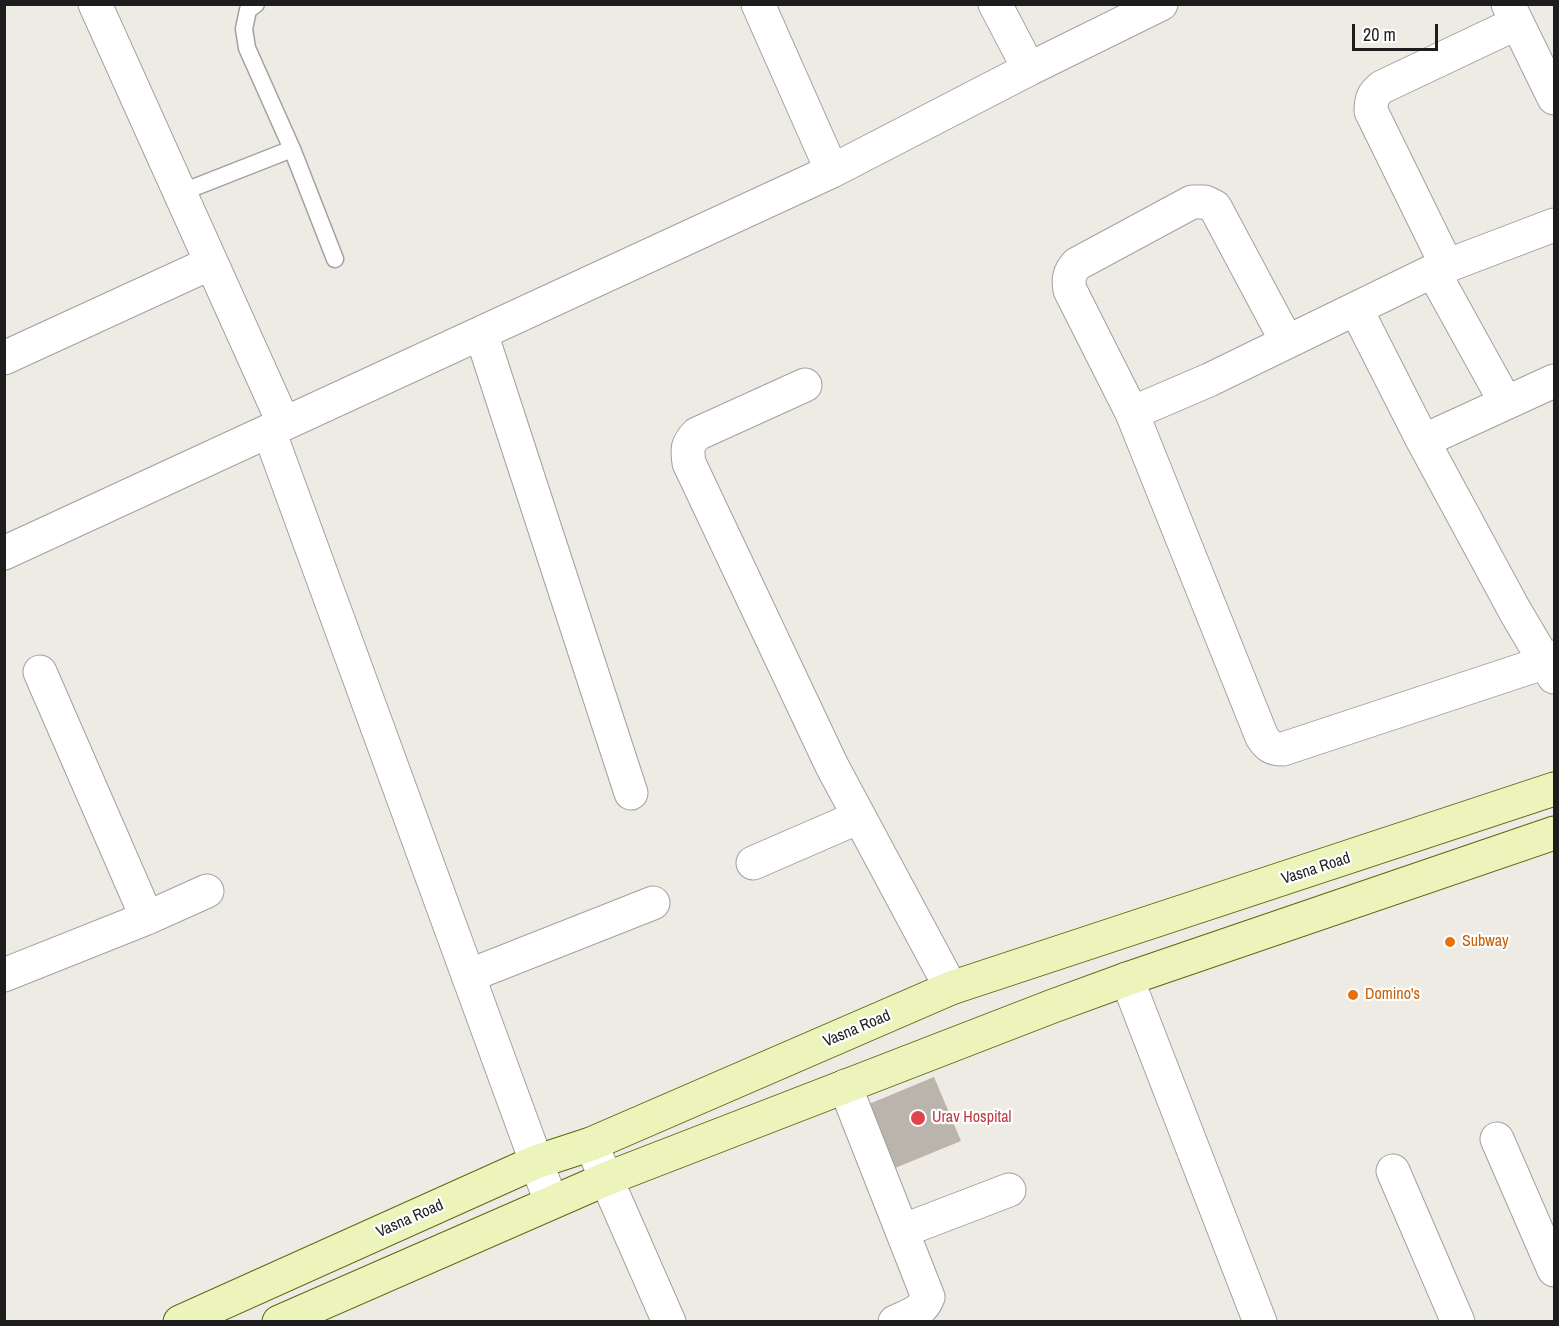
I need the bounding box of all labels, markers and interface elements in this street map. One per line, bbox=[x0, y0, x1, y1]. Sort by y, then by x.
scale bar bbox=[1355, 12, 1440, 50]
text: 20 m bbox=[1363, 22, 1396, 47]
street label: Vasna Road bbox=[1279, 849, 1353, 889]
place label: Subway bbox=[1462, 932, 1509, 952]
marker: Subway bbox=[1443, 935, 1457, 949]
place label: Domino's bbox=[1365, 985, 1420, 1005]
marker: Domino's bbox=[1346, 988, 1360, 1002]
street label: Vasna Road bbox=[820, 1006, 894, 1052]
place label: Urav Hospital bbox=[932, 1108, 1011, 1128]
marker: Urav Hospital bbox=[909, 1109, 927, 1127]
street label: Vasna Road bbox=[374, 1196, 446, 1242]

